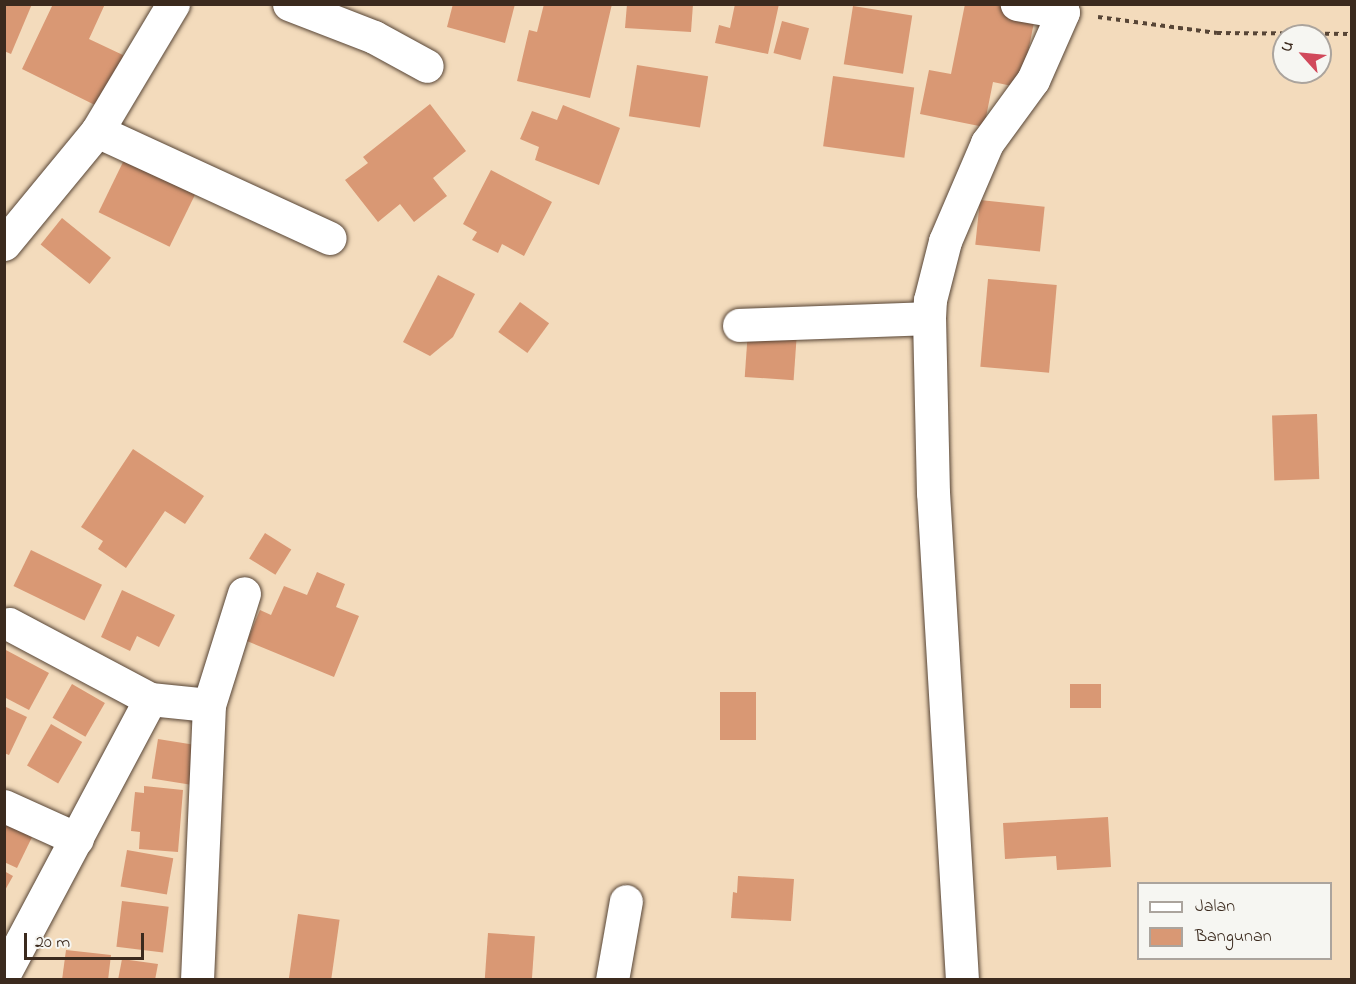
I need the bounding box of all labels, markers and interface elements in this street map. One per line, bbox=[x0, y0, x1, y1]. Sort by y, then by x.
north arrow bbox=[1272, 24, 1332, 84]
text: U bbox=[1275, 37, 1301, 57]
legend bbox=[1137, 882, 1332, 960]
text: Jalan bbox=[1195, 894, 1235, 920]
scale bar bbox=[27, 921, 147, 959]
text: Bangunan bbox=[1195, 924, 1272, 950]
text: 20 m bbox=[35, 930, 70, 956]

